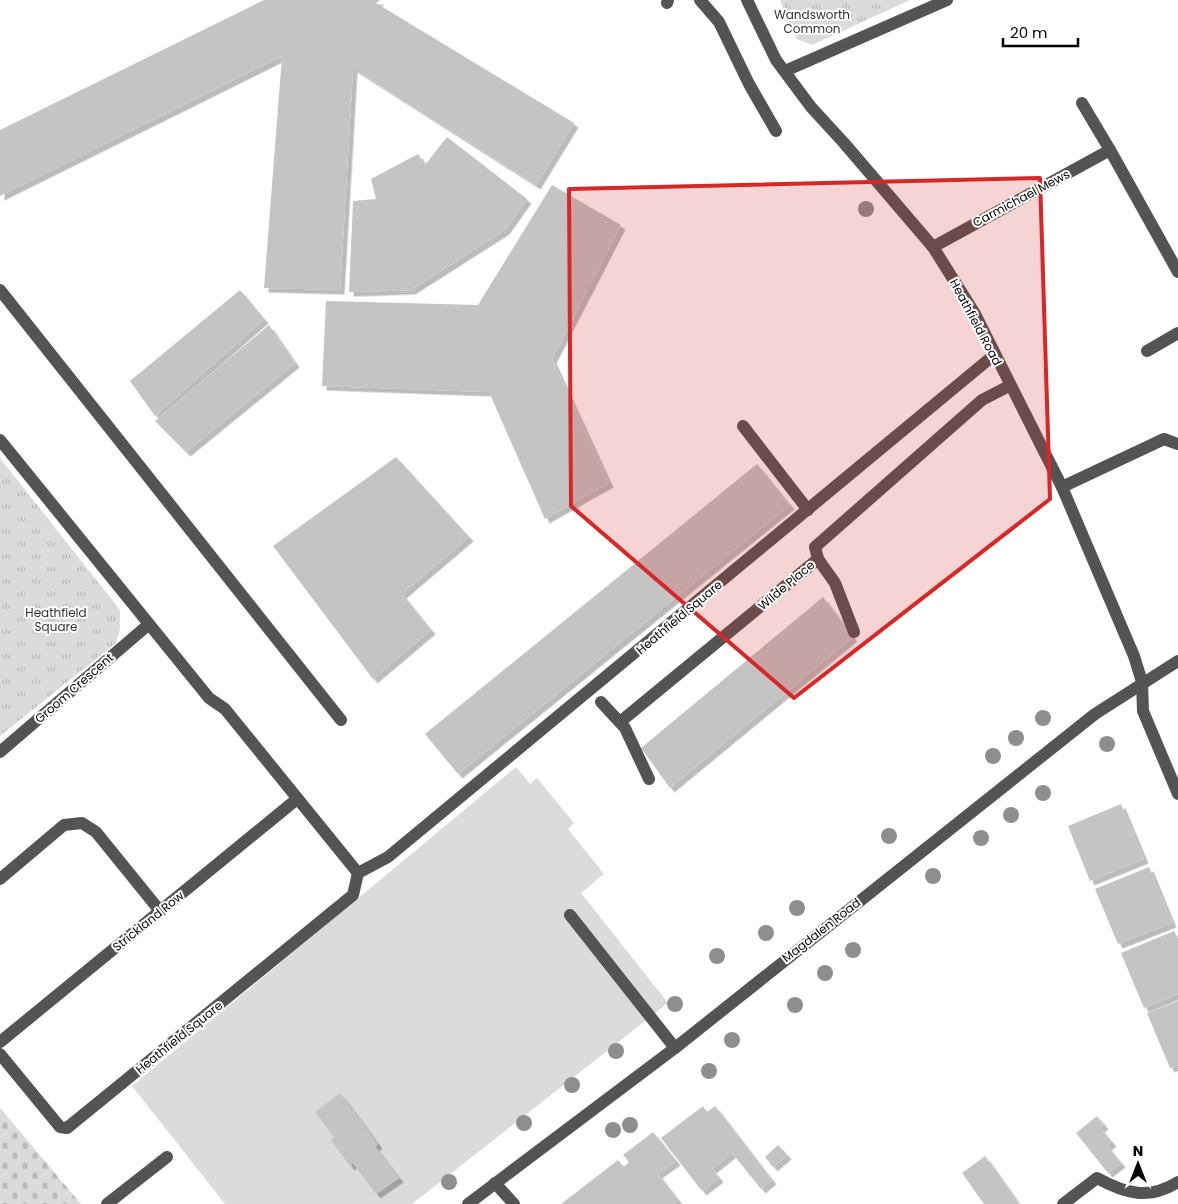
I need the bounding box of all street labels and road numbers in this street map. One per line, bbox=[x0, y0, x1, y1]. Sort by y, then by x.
street label: Carmichael Mews bbox=[969, 165, 1073, 231]
street label: Heathfield Road bbox=[946, 276, 1006, 368]
street label: Wilde Place bbox=[754, 556, 818, 614]
street label: Heathfield Square bbox=[632, 576, 726, 658]
street label: Groom Crescent bbox=[31, 649, 117, 727]
street label: Strickland Row bbox=[109, 887, 187, 955]
street label: Magdalen Road bbox=[778, 894, 864, 966]
street label: Heathfield Square bbox=[132, 997, 226, 1077]

